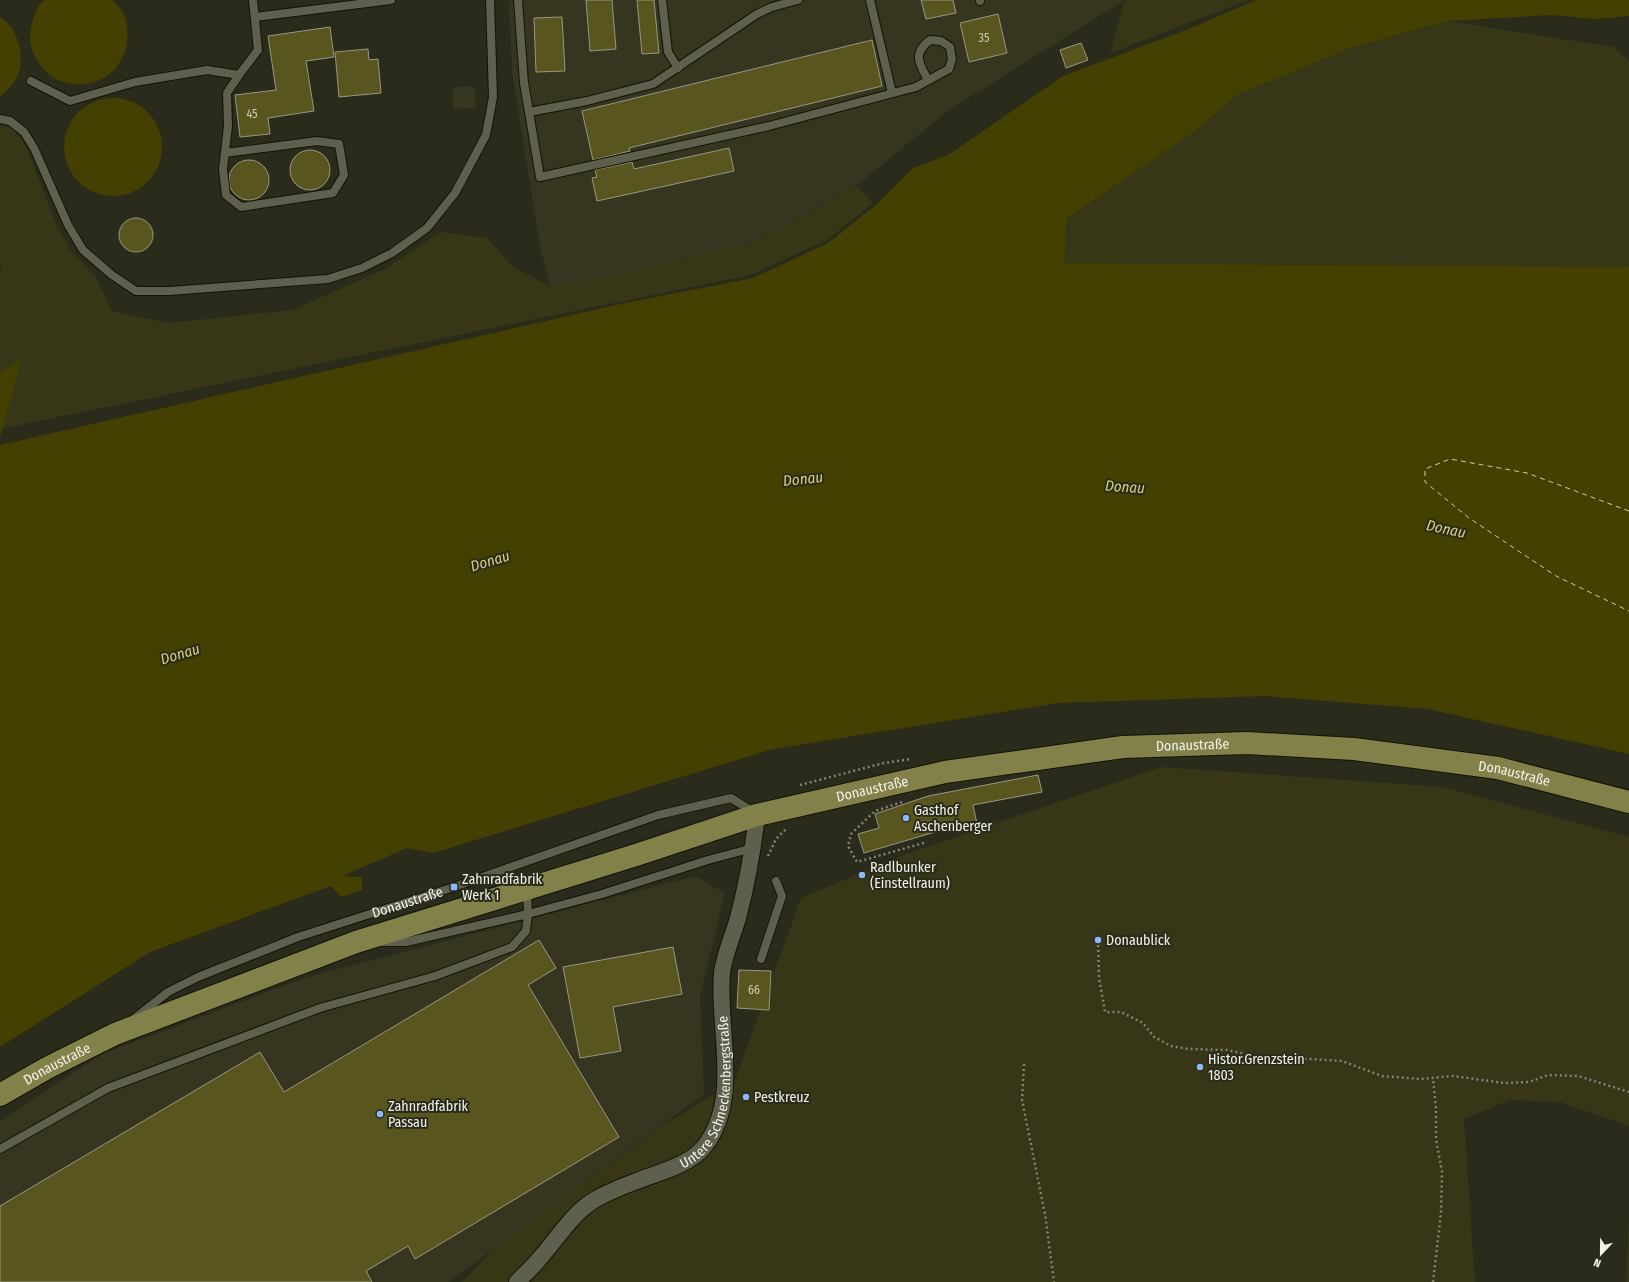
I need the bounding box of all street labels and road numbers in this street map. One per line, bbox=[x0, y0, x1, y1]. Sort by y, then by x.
street label: Donaustraße bbox=[1156, 736, 1230, 755]
street label: Donaustraße bbox=[1477, 758, 1552, 790]
street label: Donaustraße bbox=[835, 773, 910, 806]
street label: Donaustraße bbox=[370, 883, 445, 922]
street label: Untere Schneckenbergstraße bbox=[677, 1015, 735, 1172]
street label: Donaustraße bbox=[21, 1040, 94, 1089]

